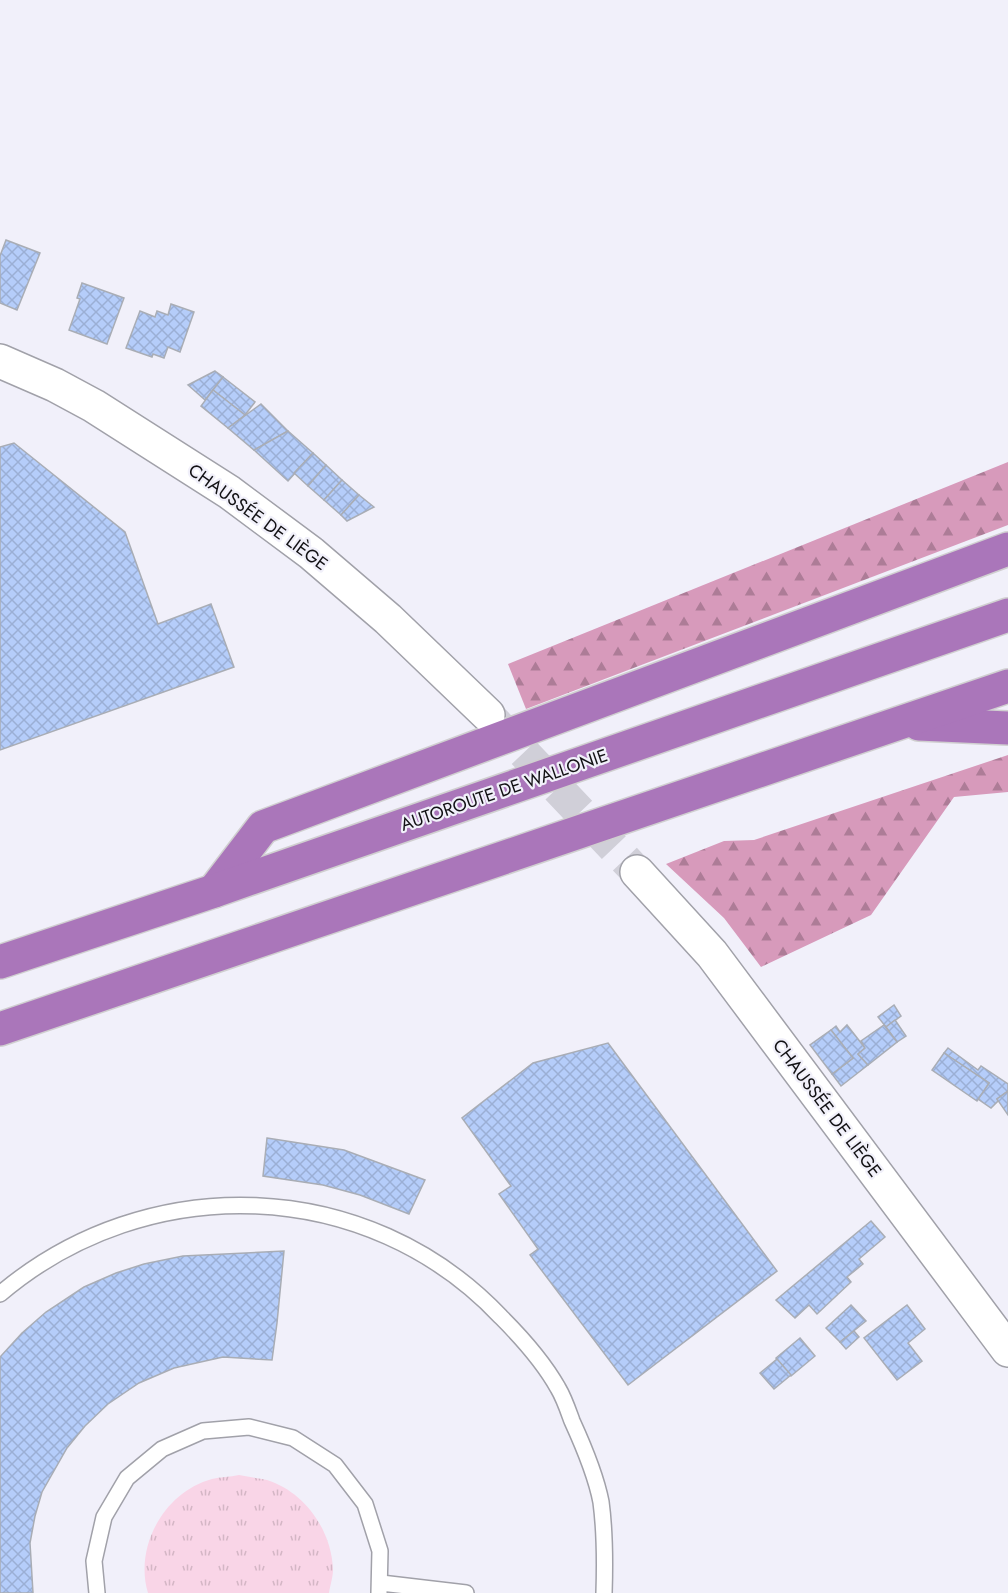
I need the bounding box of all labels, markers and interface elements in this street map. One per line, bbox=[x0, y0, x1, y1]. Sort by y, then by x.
street label: CHAUSSÉE DE LIÈGE bbox=[183, 457, 333, 577]
street label: AUTOROUTE DE WALLONIE bbox=[397, 742, 611, 838]
street label: CHAUSSÉE DE LIÈGE bbox=[766, 1033, 888, 1183]

